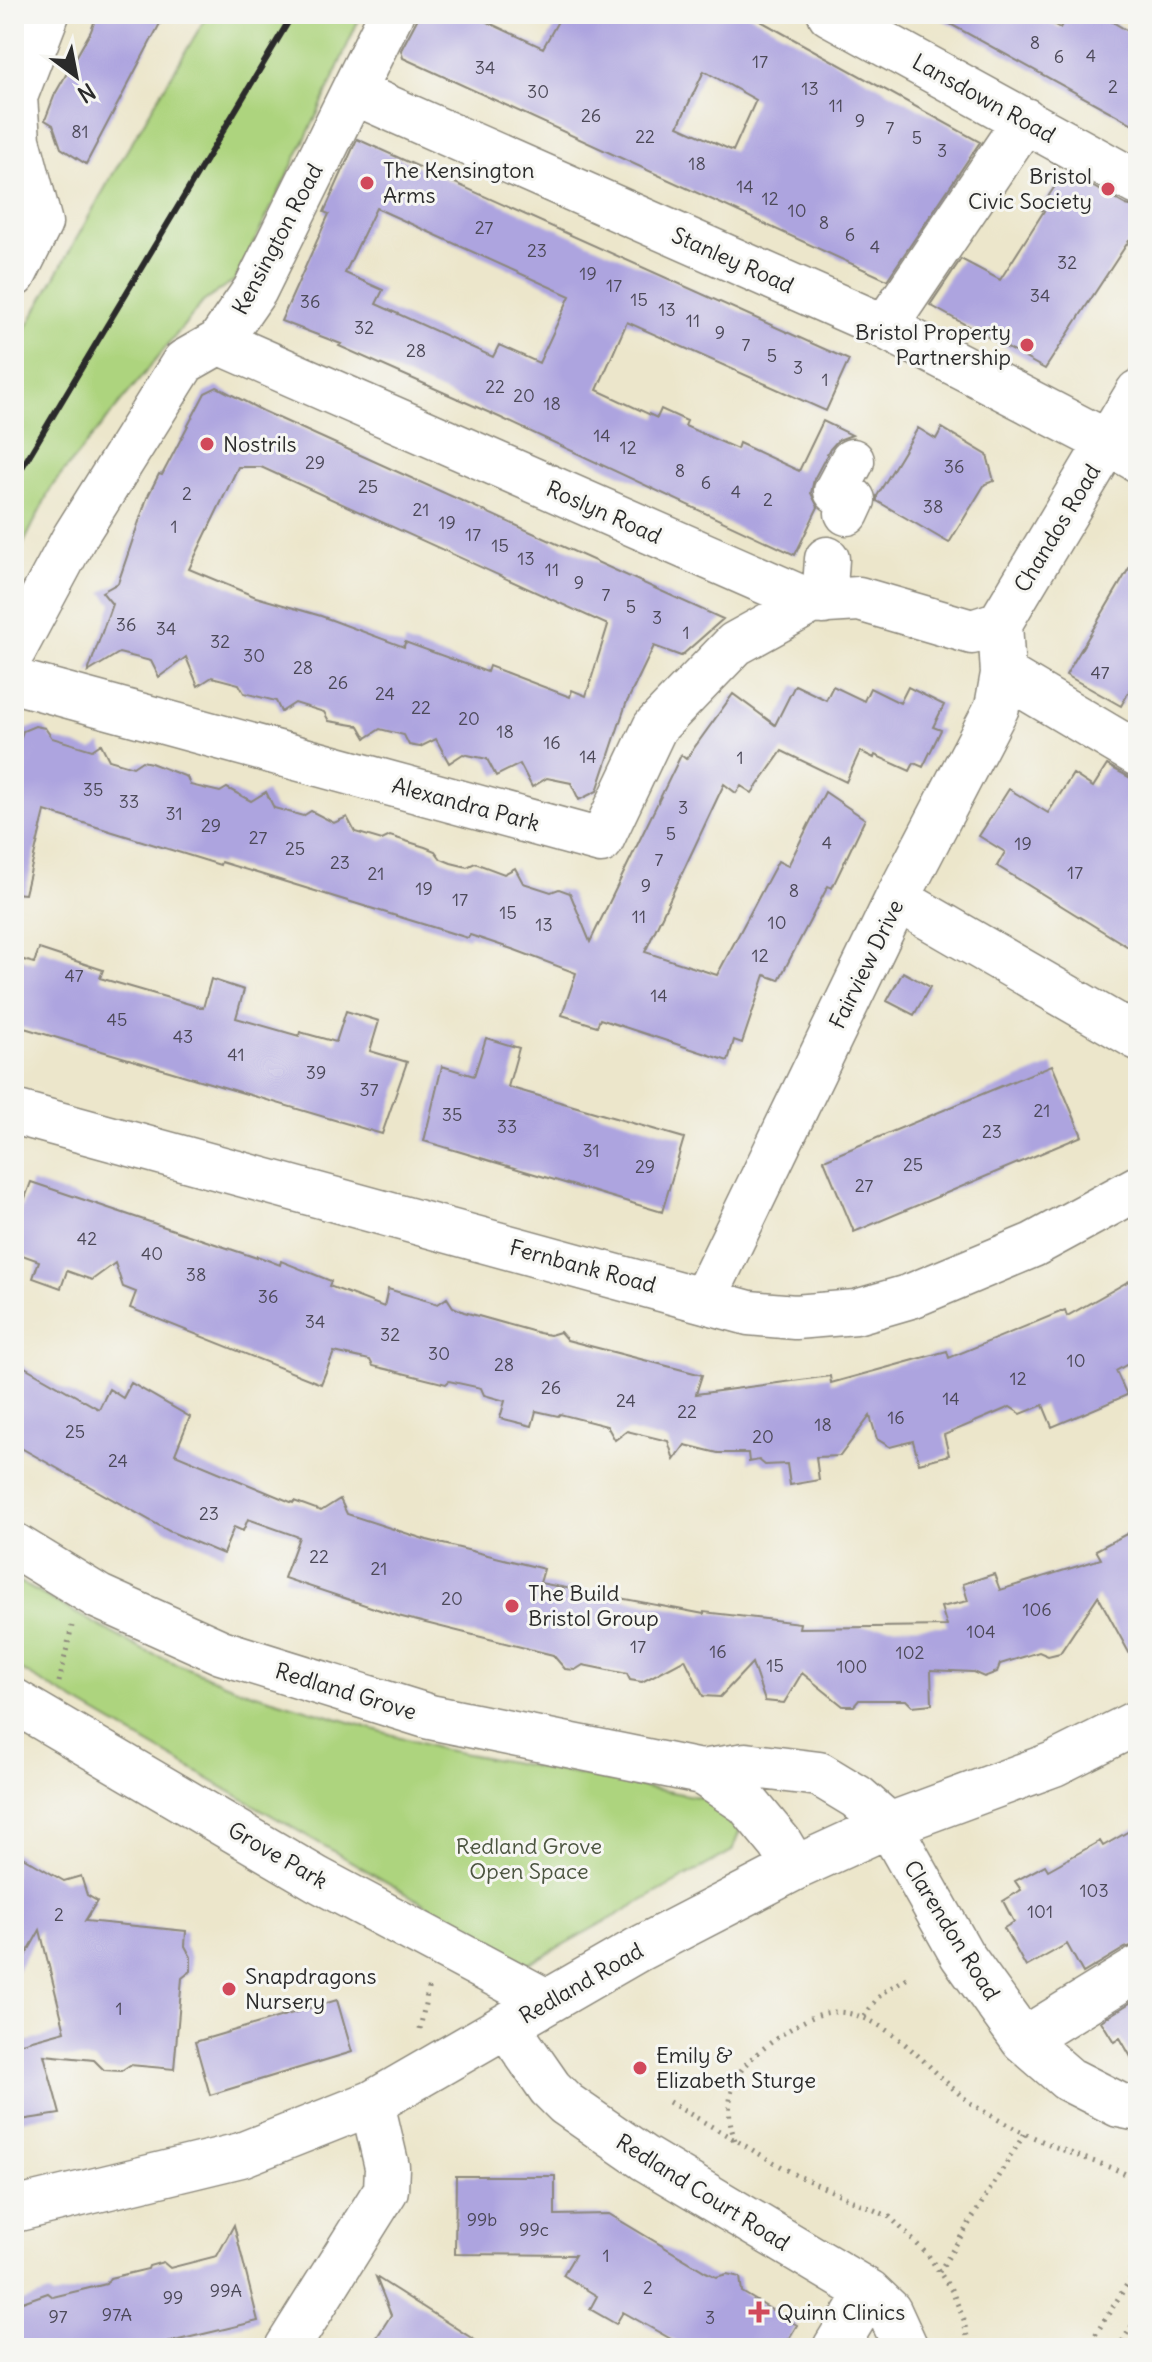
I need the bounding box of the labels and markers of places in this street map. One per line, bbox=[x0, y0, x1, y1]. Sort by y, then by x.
place label: The Kensington Arms bbox=[383, 156, 534, 209]
place label: Bristol Civic Society bbox=[968, 162, 1092, 215]
marker: The Kensington Arms bbox=[358, 174, 376, 192]
marker: Bristol Civic Society bbox=[1099, 180, 1117, 198]
place label: Bristol Property Partnership bbox=[855, 318, 1011, 371]
marker: Bristol Property Partnership bbox=[1018, 336, 1036, 354]
place label: Nostrils bbox=[223, 430, 297, 458]
marker: Nostrils bbox=[198, 435, 216, 453]
place label: The Build Bristol Group bbox=[528, 1579, 659, 1632]
marker: The Build Bristol Group bbox=[503, 1597, 521, 1615]
place label: Snapdragons Nursery bbox=[245, 1962, 377, 2015]
marker: Snapdragons Nursery bbox=[220, 1980, 238, 1998]
place label: Emily & Elizabeth Sturge bbox=[656, 2041, 816, 2094]
marker: Emily & Elizabeth Sturge bbox=[631, 2059, 649, 2077]
place label: Quinn Clinics bbox=[777, 2298, 905, 2326]
marker: Quinn Clinics bbox=[748, 2301, 770, 2323]

